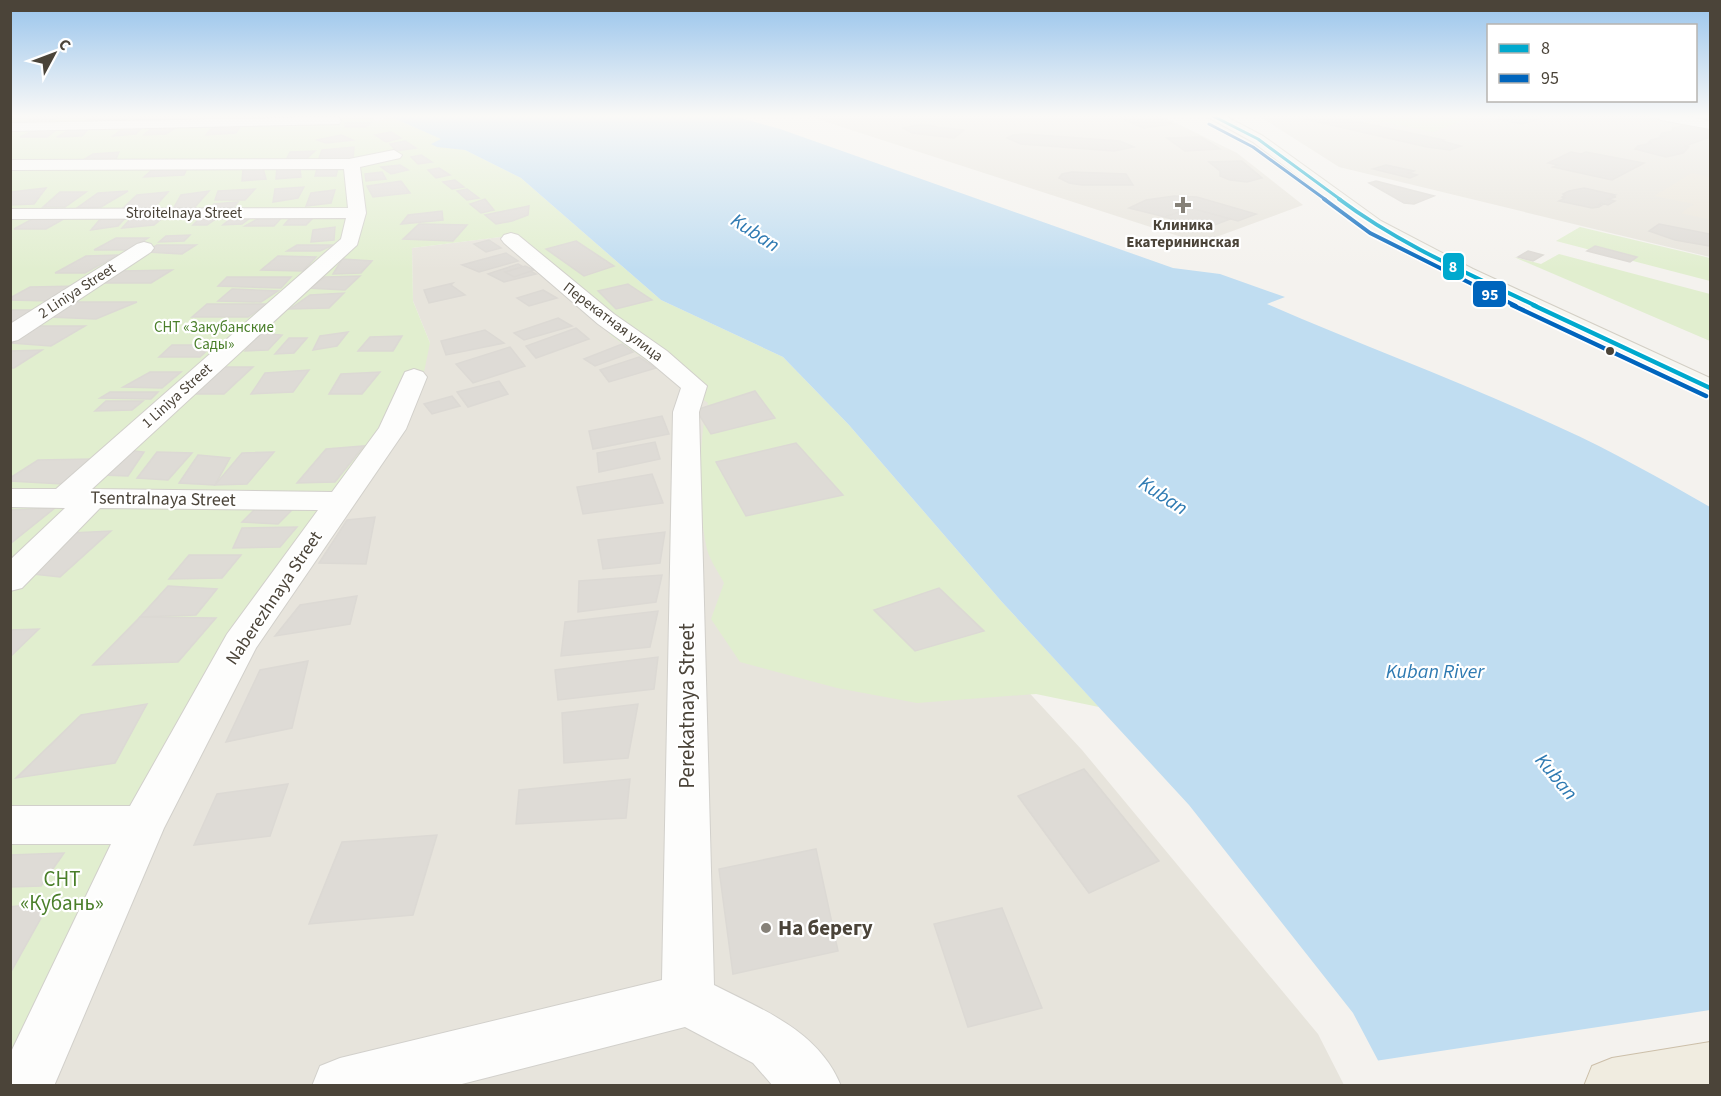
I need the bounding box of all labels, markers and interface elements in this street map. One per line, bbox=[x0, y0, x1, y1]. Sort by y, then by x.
north arrow bbox=[24, 24, 84, 84]
legend bbox=[1487, 24, 1697, 102]
text: С bbox=[53, 34, 76, 56]
text: 8 bbox=[1541, 36, 1550, 61]
text: 95 bbox=[1541, 66, 1559, 91]
marker: Клиника Екатерининская bbox=[1174, 196, 1192, 214]
street label: Stroitelnaya Street bbox=[126, 203, 242, 224]
water label: Kuban bbox=[725, 207, 785, 259]
place label: Клиника Екатерининская bbox=[1126, 215, 1240, 253]
line badge: 8 bbox=[1442, 252, 1465, 281]
text: 8 bbox=[1449, 256, 1457, 278]
street label: 2 Liniya Street bbox=[34, 258, 120, 324]
street label: Перекатная улица bbox=[559, 277, 667, 367]
line badge: 95 bbox=[1472, 280, 1507, 308]
text: 95 bbox=[1482, 284, 1498, 306]
park label: СНТ «Закубанские Сады» bbox=[154, 317, 274, 355]
unlabelled marker bbox=[1604, 345, 1616, 357]
street label: 1 Liniya Street bbox=[137, 359, 217, 433]
water label: Kuban bbox=[1133, 470, 1193, 522]
street label: Tsentralnaya Street bbox=[90, 485, 236, 513]
street label: Naberezhnaya Street bbox=[220, 526, 328, 670]
street label: Perekatnaya Street bbox=[672, 623, 702, 789]
water label: Kuban River bbox=[1386, 658, 1485, 686]
water label: Kuban bbox=[1528, 748, 1584, 806]
park label: СНТ «Кубань» bbox=[20, 864, 104, 918]
place label: На берегу bbox=[778, 913, 873, 943]
marker: На берегу bbox=[759, 921, 773, 935]

